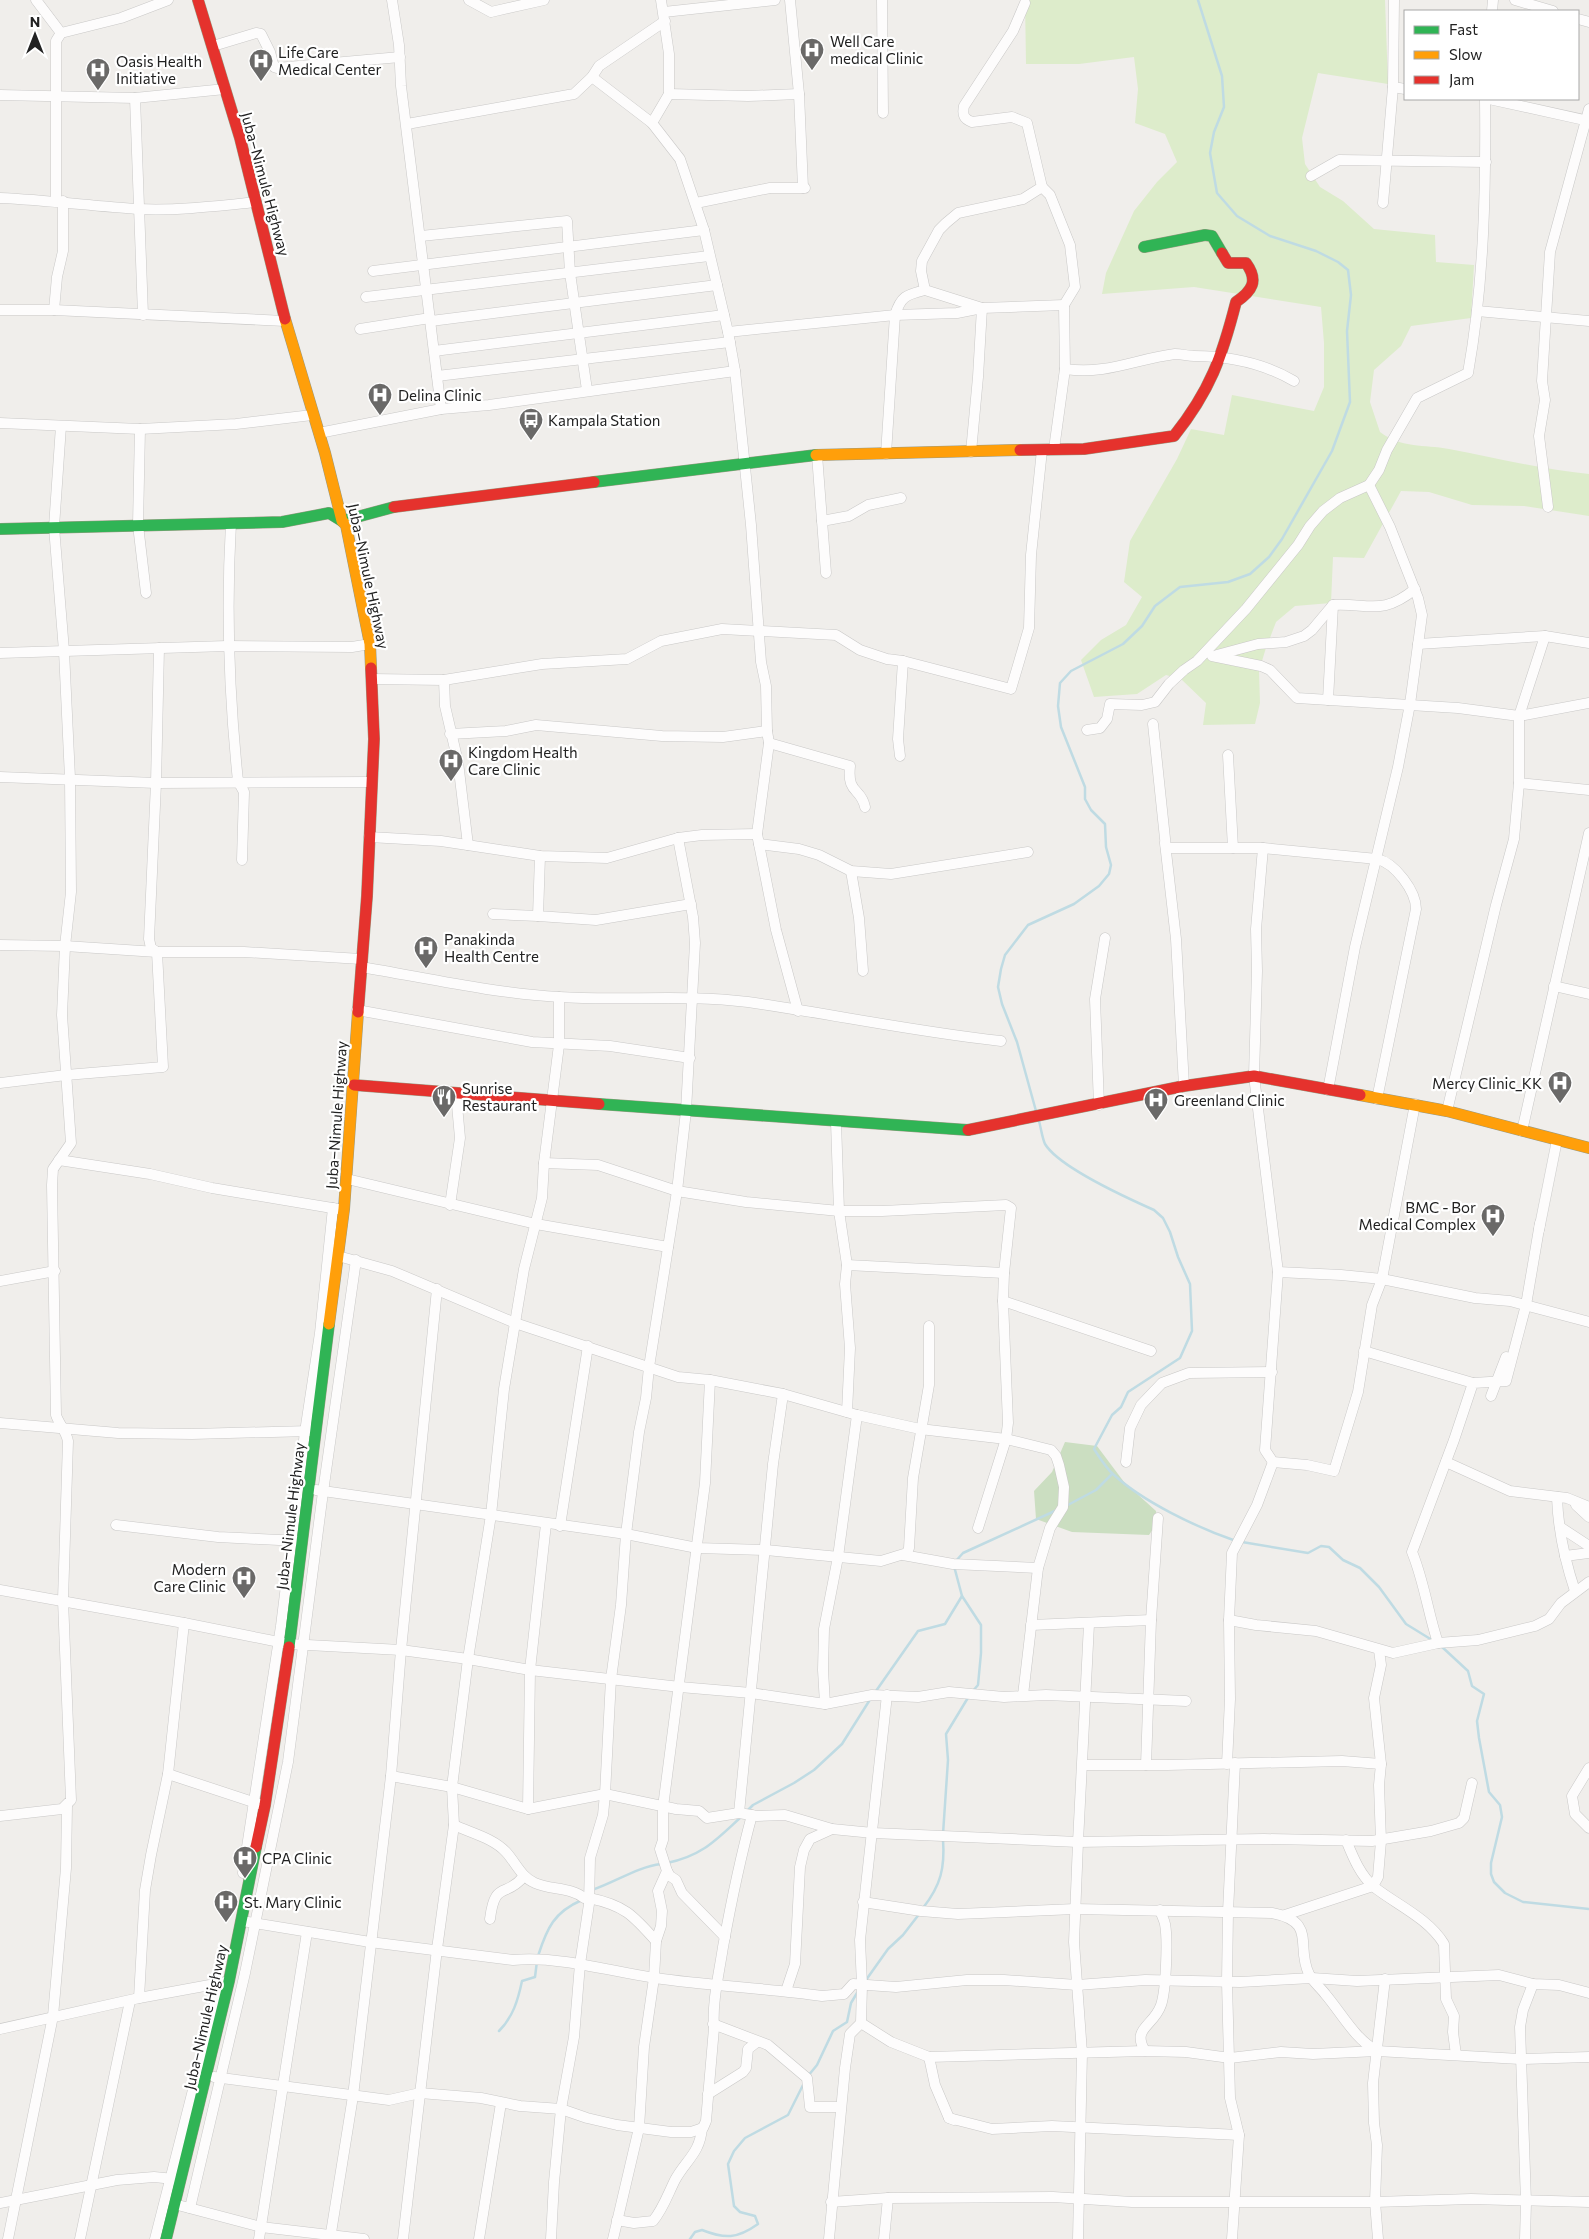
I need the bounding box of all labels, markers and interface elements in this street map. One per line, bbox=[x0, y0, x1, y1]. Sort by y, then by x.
north arrow bbox=[10, 10, 60, 60]
legend bbox=[1404, 10, 1579, 100]
text: N bbox=[30, 13, 40, 30]
text: Fast bbox=[1449, 20, 1478, 38]
place label: Well Care medical Clinic bbox=[830, 32, 923, 67]
hospital icon: Well Care medical Clinic bbox=[799, 37, 825, 71]
place label: Life Care Medical Center bbox=[278, 43, 381, 78]
text: Slow bbox=[1449, 45, 1482, 63]
hospital icon: Life Care Medical Center bbox=[248, 48, 274, 82]
place label: Oasis Health Initiative bbox=[116, 52, 202, 87]
hospital icon: Oasis Health Initiative bbox=[85, 57, 111, 91]
text: Jam bbox=[1449, 70, 1474, 88]
street label: Juba–Nimule Highway bbox=[238, 110, 294, 258]
hospital icon: Delina Clinic bbox=[367, 382, 393, 416]
place label: Delina Clinic bbox=[398, 386, 482, 404]
bus stop icon: Kampala Station bbox=[518, 407, 544, 441]
place label: Kampala Station bbox=[548, 411, 660, 429]
street label: Juba–Nimule Highway bbox=[345, 502, 393, 651]
place label: Kingdom Health Care Clinic bbox=[468, 743, 578, 778]
hospital icon: Kingdom Health Care Clinic bbox=[438, 748, 464, 782]
place label: Panakinda Health Centre bbox=[444, 930, 539, 965]
hospital icon: Panakinda Health Centre bbox=[413, 935, 439, 969]
street label: Juba–Nimule Highway bbox=[322, 1040, 350, 1190]
hospital icon: Mercy Clinic_KK bbox=[1547, 1070, 1573, 1104]
place label: Mercy Clinic_KK bbox=[1432, 1074, 1542, 1092]
place label: Sunrise Restaurant bbox=[462, 1079, 537, 1114]
restaurant icon: Sunrise Restaurant bbox=[431, 1084, 457, 1118]
hospital icon: Greenland Clinic bbox=[1143, 1087, 1169, 1121]
place label: Greenland Clinic bbox=[1174, 1091, 1285, 1109]
place label: BMC - Bor Medical Complex bbox=[1358, 1198, 1476, 1233]
hospital icon: BMC - Bor Medical Complex bbox=[1480, 1203, 1506, 1237]
street label: Juba–Nimule Highway bbox=[272, 1441, 308, 1591]
place label: Modern Care Clinic bbox=[154, 1560, 226, 1595]
hospital icon: Modern Care Clinic bbox=[231, 1565, 257, 1599]
hospital icon: CPA Clinic bbox=[232, 1845, 258, 1879]
place label: CPA Clinic bbox=[262, 1849, 332, 1867]
hospital icon: St. Mary Clinic bbox=[213, 1889, 239, 1923]
place label: St. Mary Clinic bbox=[244, 1893, 342, 1911]
street label: Juba–Nimule Highway bbox=[180, 1942, 231, 2091]

